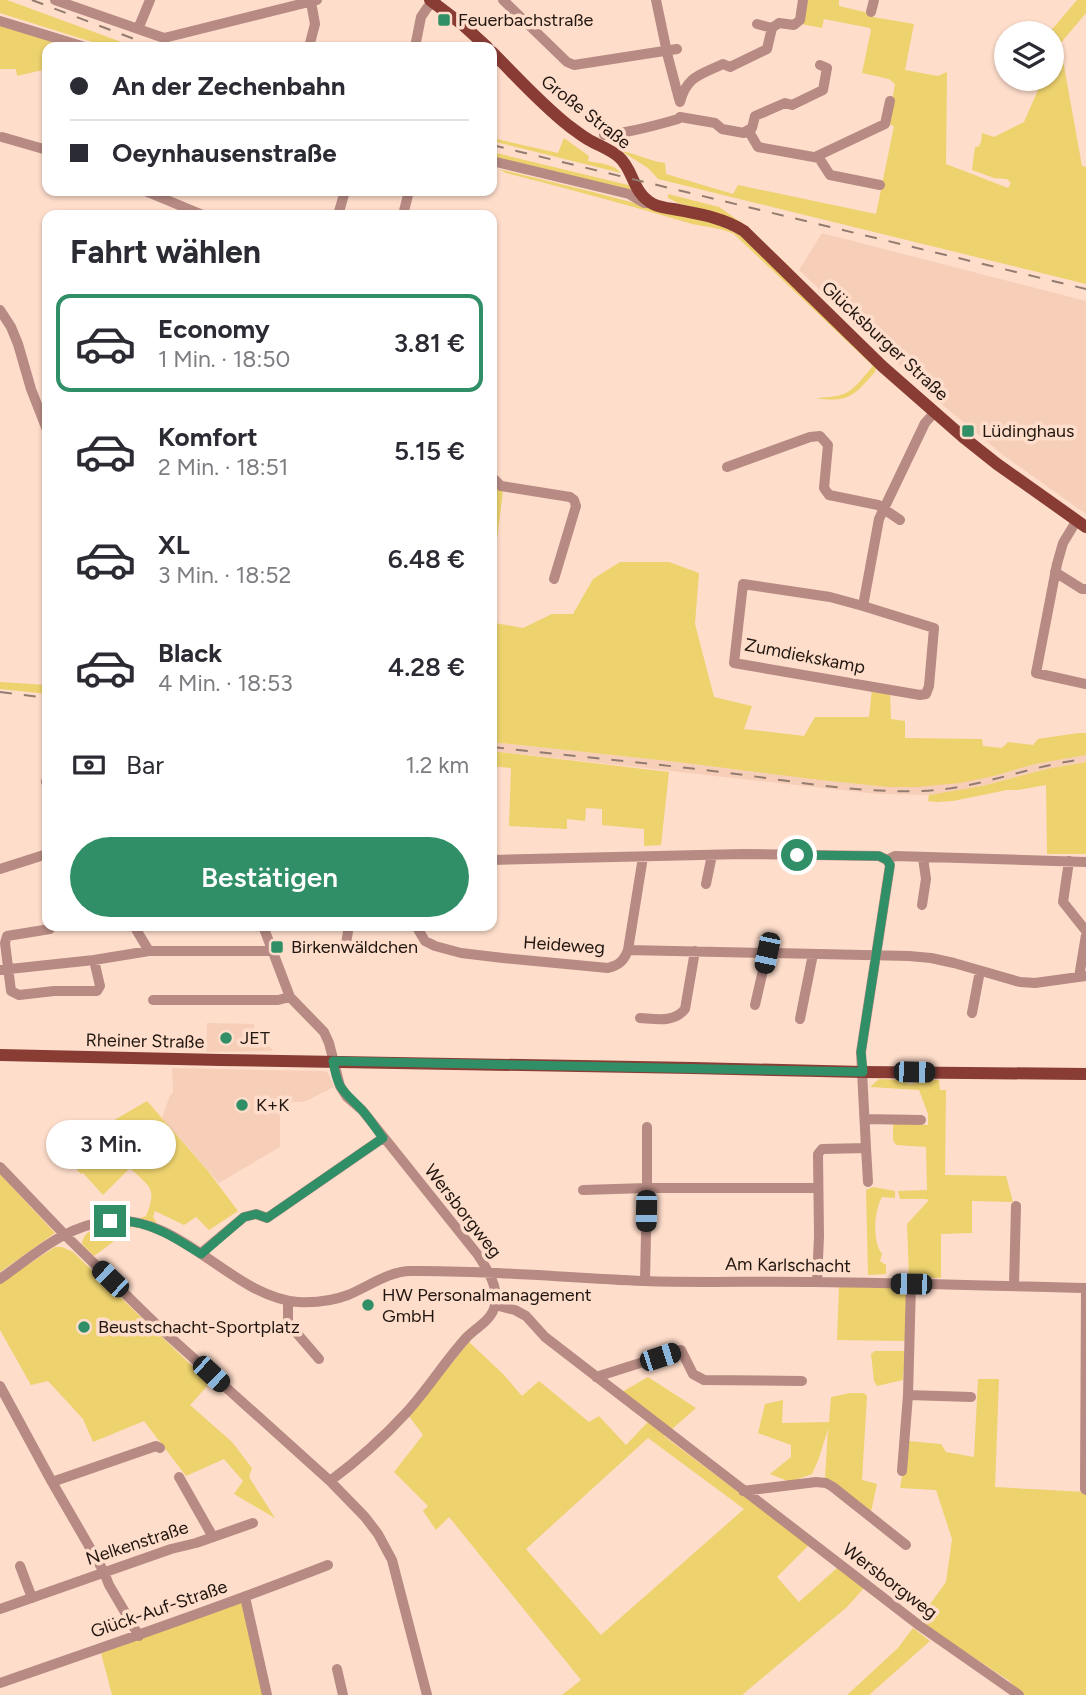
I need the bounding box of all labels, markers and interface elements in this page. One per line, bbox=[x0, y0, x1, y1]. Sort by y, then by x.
place label: Feuerbachstraße bbox=[458, 9, 594, 31]
marker: Feuerbachstraße bbox=[436, 12, 452, 28]
map controls bbox=[994, 21, 1064, 91]
button: layers bbox=[994, 21, 1064, 91]
text: An der Zechenbahn bbox=[112, 70, 345, 102]
street label: Große Straße bbox=[537, 70, 635, 154]
text: Oeynhausenstraße bbox=[112, 137, 337, 169]
text: Fahrt wählen bbox=[70, 233, 261, 271]
street label: Glücksburger Straße bbox=[817, 277, 953, 406]
icon: car bbox=[74, 312, 137, 375]
text: Economy bbox=[158, 313, 270, 345]
text: 3.81 € bbox=[394, 327, 465, 359]
text: 1 Min. · 18:50 bbox=[158, 345, 290, 373]
icon: car bbox=[74, 420, 137, 483]
place label: Lüdinghaus bbox=[982, 420, 1074, 442]
text: Komfort bbox=[158, 421, 258, 453]
marker: Lüdinghaus bbox=[960, 423, 976, 439]
text: 5.15 € bbox=[394, 435, 465, 467]
text: 2 Min. · 18:51 bbox=[158, 453, 288, 481]
icon: car bbox=[74, 528, 137, 591]
text: XL bbox=[158, 529, 190, 561]
text: 6.48 € bbox=[388, 543, 465, 575]
text: 3 Min. · 18:52 bbox=[158, 561, 291, 589]
street label: Zumdiekskamp bbox=[743, 634, 867, 678]
icon: car bbox=[74, 636, 137, 699]
text: Black bbox=[158, 637, 222, 669]
text: 4.28 € bbox=[388, 651, 465, 683]
text: 4 Min. · 18:53 bbox=[158, 669, 293, 697]
icon: cash bbox=[70, 746, 108, 784]
text: Bar bbox=[126, 749, 164, 781]
text: 1.2 km bbox=[405, 751, 469, 779]
button: Bestätigen bbox=[70, 837, 469, 917]
route start bbox=[781, 839, 813, 871]
car bbox=[753, 930, 782, 976]
street label: Heideweg bbox=[522, 931, 606, 959]
place label: Birkenwäldchen bbox=[291, 936, 418, 958]
marker: Birkenwäldchen bbox=[269, 939, 285, 955]
place label: JET bbox=[240, 1027, 270, 1049]
street label: Rheiner Straße bbox=[85, 1029, 205, 1053]
marker: JET bbox=[218, 1030, 234, 1046]
car bbox=[893, 1061, 936, 1083]
place label: K+K bbox=[256, 1094, 289, 1116]
marker: K+K bbox=[234, 1097, 250, 1113]
callout: 3 Min. bbox=[45, 1120, 175, 1168]
text: 3 Min. bbox=[80, 1130, 142, 1158]
street label: Wersborgweg bbox=[420, 1160, 506, 1262]
car bbox=[636, 1190, 657, 1232]
route end bbox=[94, 1205, 126, 1237]
street label: Am Karlschacht bbox=[725, 1253, 851, 1277]
car bbox=[88, 1257, 133, 1301]
car bbox=[890, 1273, 933, 1295]
place label: HW Personalmanagement GmbH bbox=[382, 1284, 592, 1327]
marker: HW Personalmanagement GmbH bbox=[360, 1297, 376, 1313]
place label: Beustschacht-Sportplatz bbox=[98, 1316, 300, 1338]
marker: Beustschacht-Sportplatz bbox=[76, 1319, 92, 1335]
car bbox=[637, 1341, 684, 1373]
car bbox=[189, 1352, 234, 1396]
street label: Nelkenstraße bbox=[83, 1516, 191, 1570]
street label: Wersborgweg bbox=[838, 1538, 942, 1624]
street label: Glück-Auf-Straße bbox=[88, 1575, 230, 1643]

